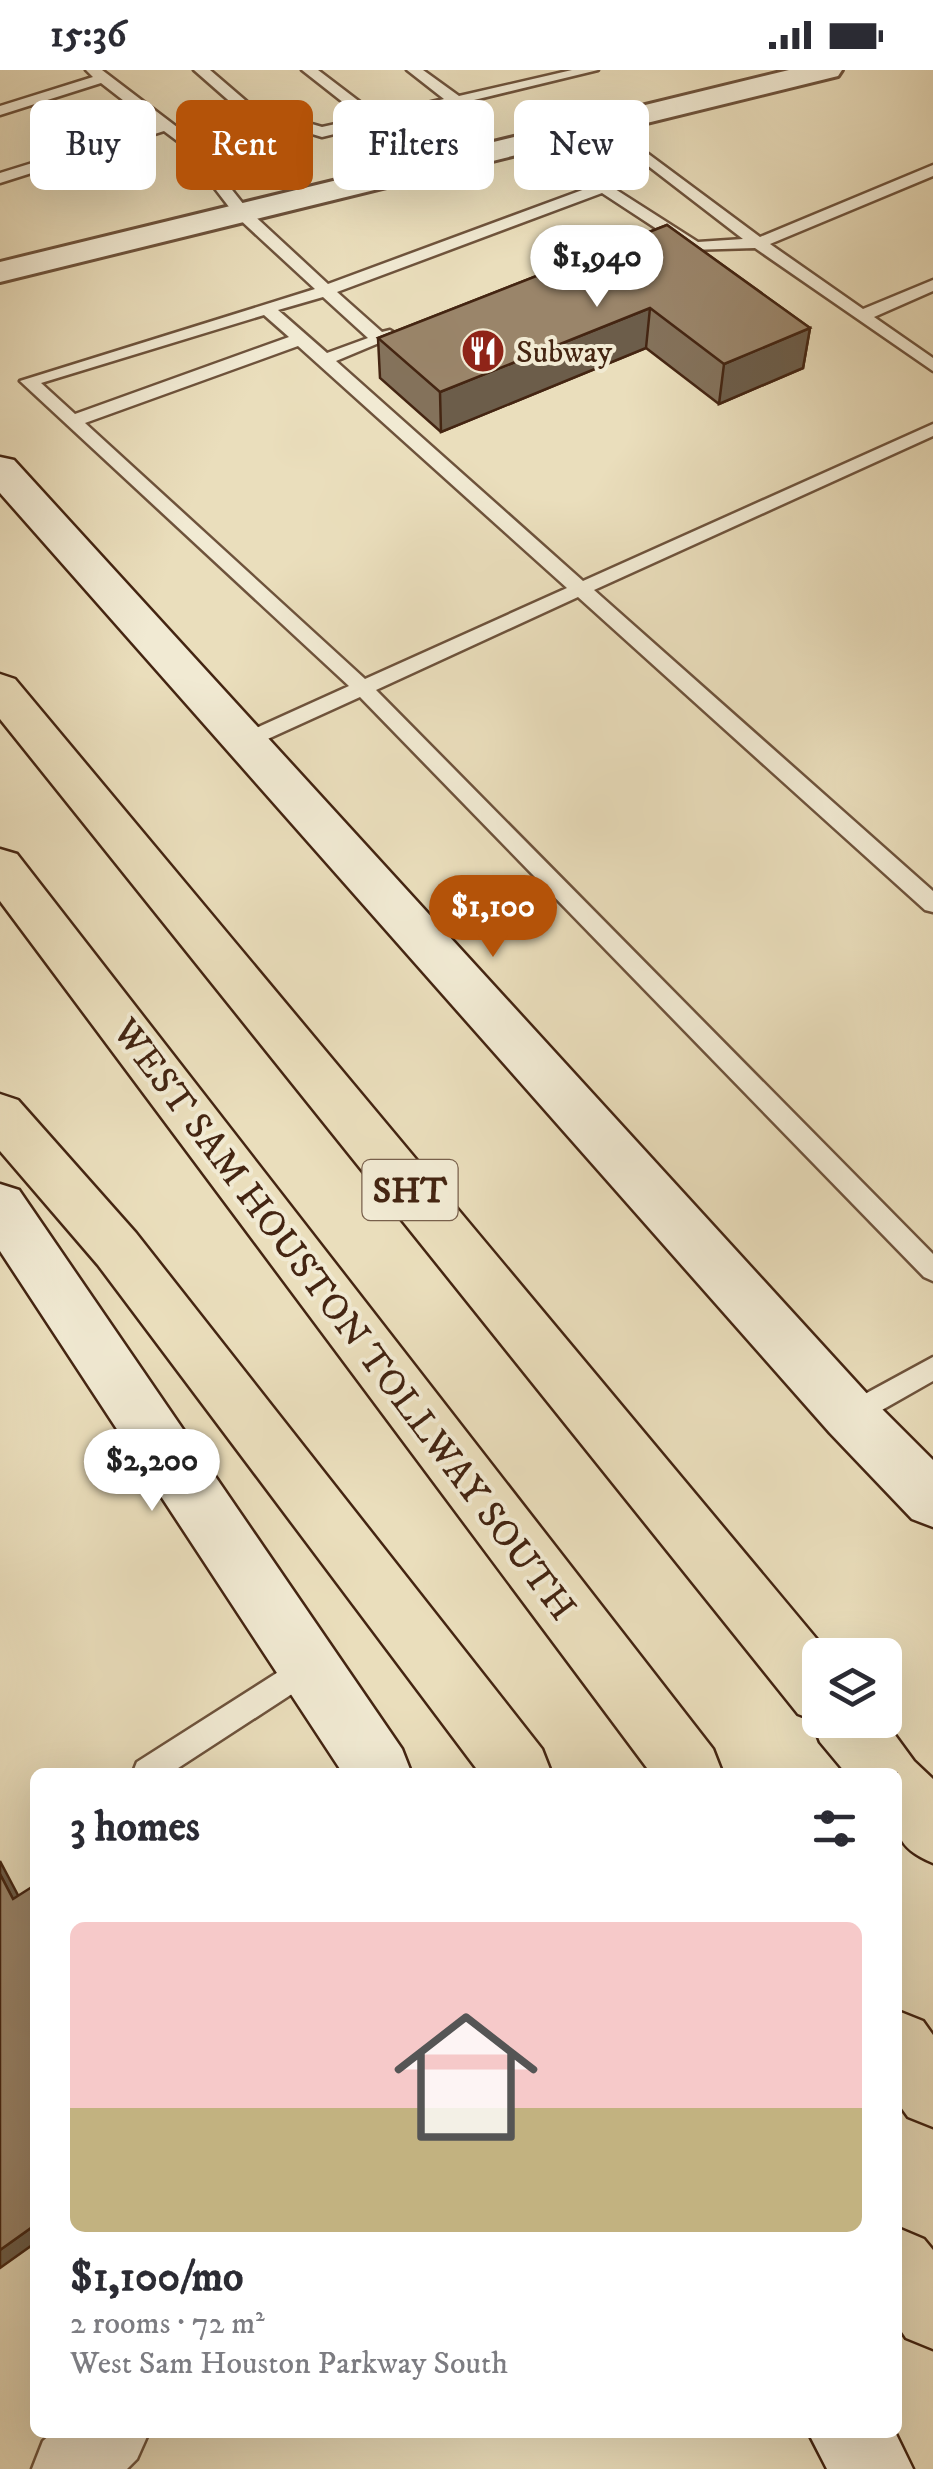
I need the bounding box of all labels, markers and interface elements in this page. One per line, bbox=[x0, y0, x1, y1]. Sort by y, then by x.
text: 15:36 bbox=[50, 11, 126, 59]
chip: Buy bbox=[30, 100, 156, 190]
chip: Rent bbox=[176, 100, 313, 190]
chip: Filters bbox=[333, 100, 494, 190]
chip: New bbox=[514, 100, 649, 190]
pin: $1,940 bbox=[516, 225, 678, 310]
text: $1,940 bbox=[552, 237, 642, 277]
restaurant icon: Subway bbox=[460, 328, 506, 374]
place label: Subway bbox=[516, 333, 613, 373]
pin: $1,100 bbox=[412, 875, 574, 960]
text: $1,100 bbox=[451, 887, 535, 927]
street label: WEST SAM HOUSTON TOLLWAY SOUTH bbox=[100, 1009, 586, 1631]
road number: SHT bbox=[362, 1160, 458, 1220]
pin: $2,200 bbox=[71, 1429, 233, 1514]
text: $2,200 bbox=[106, 1441, 198, 1481]
map controls bbox=[802, 1638, 902, 1738]
button: layers bbox=[802, 1638, 902, 1738]
icon: filters bbox=[807, 1801, 862, 1856]
text: 3 homes bbox=[70, 1802, 200, 1854]
icon: home bbox=[376, 1987, 556, 2167]
text: $1,100/mo bbox=[70, 2252, 243, 2304]
text: 2 rooms · 72 m² bbox=[70, 2304, 265, 2344]
text: West Sam Houston Parkway South bbox=[70, 2344, 508, 2384]

